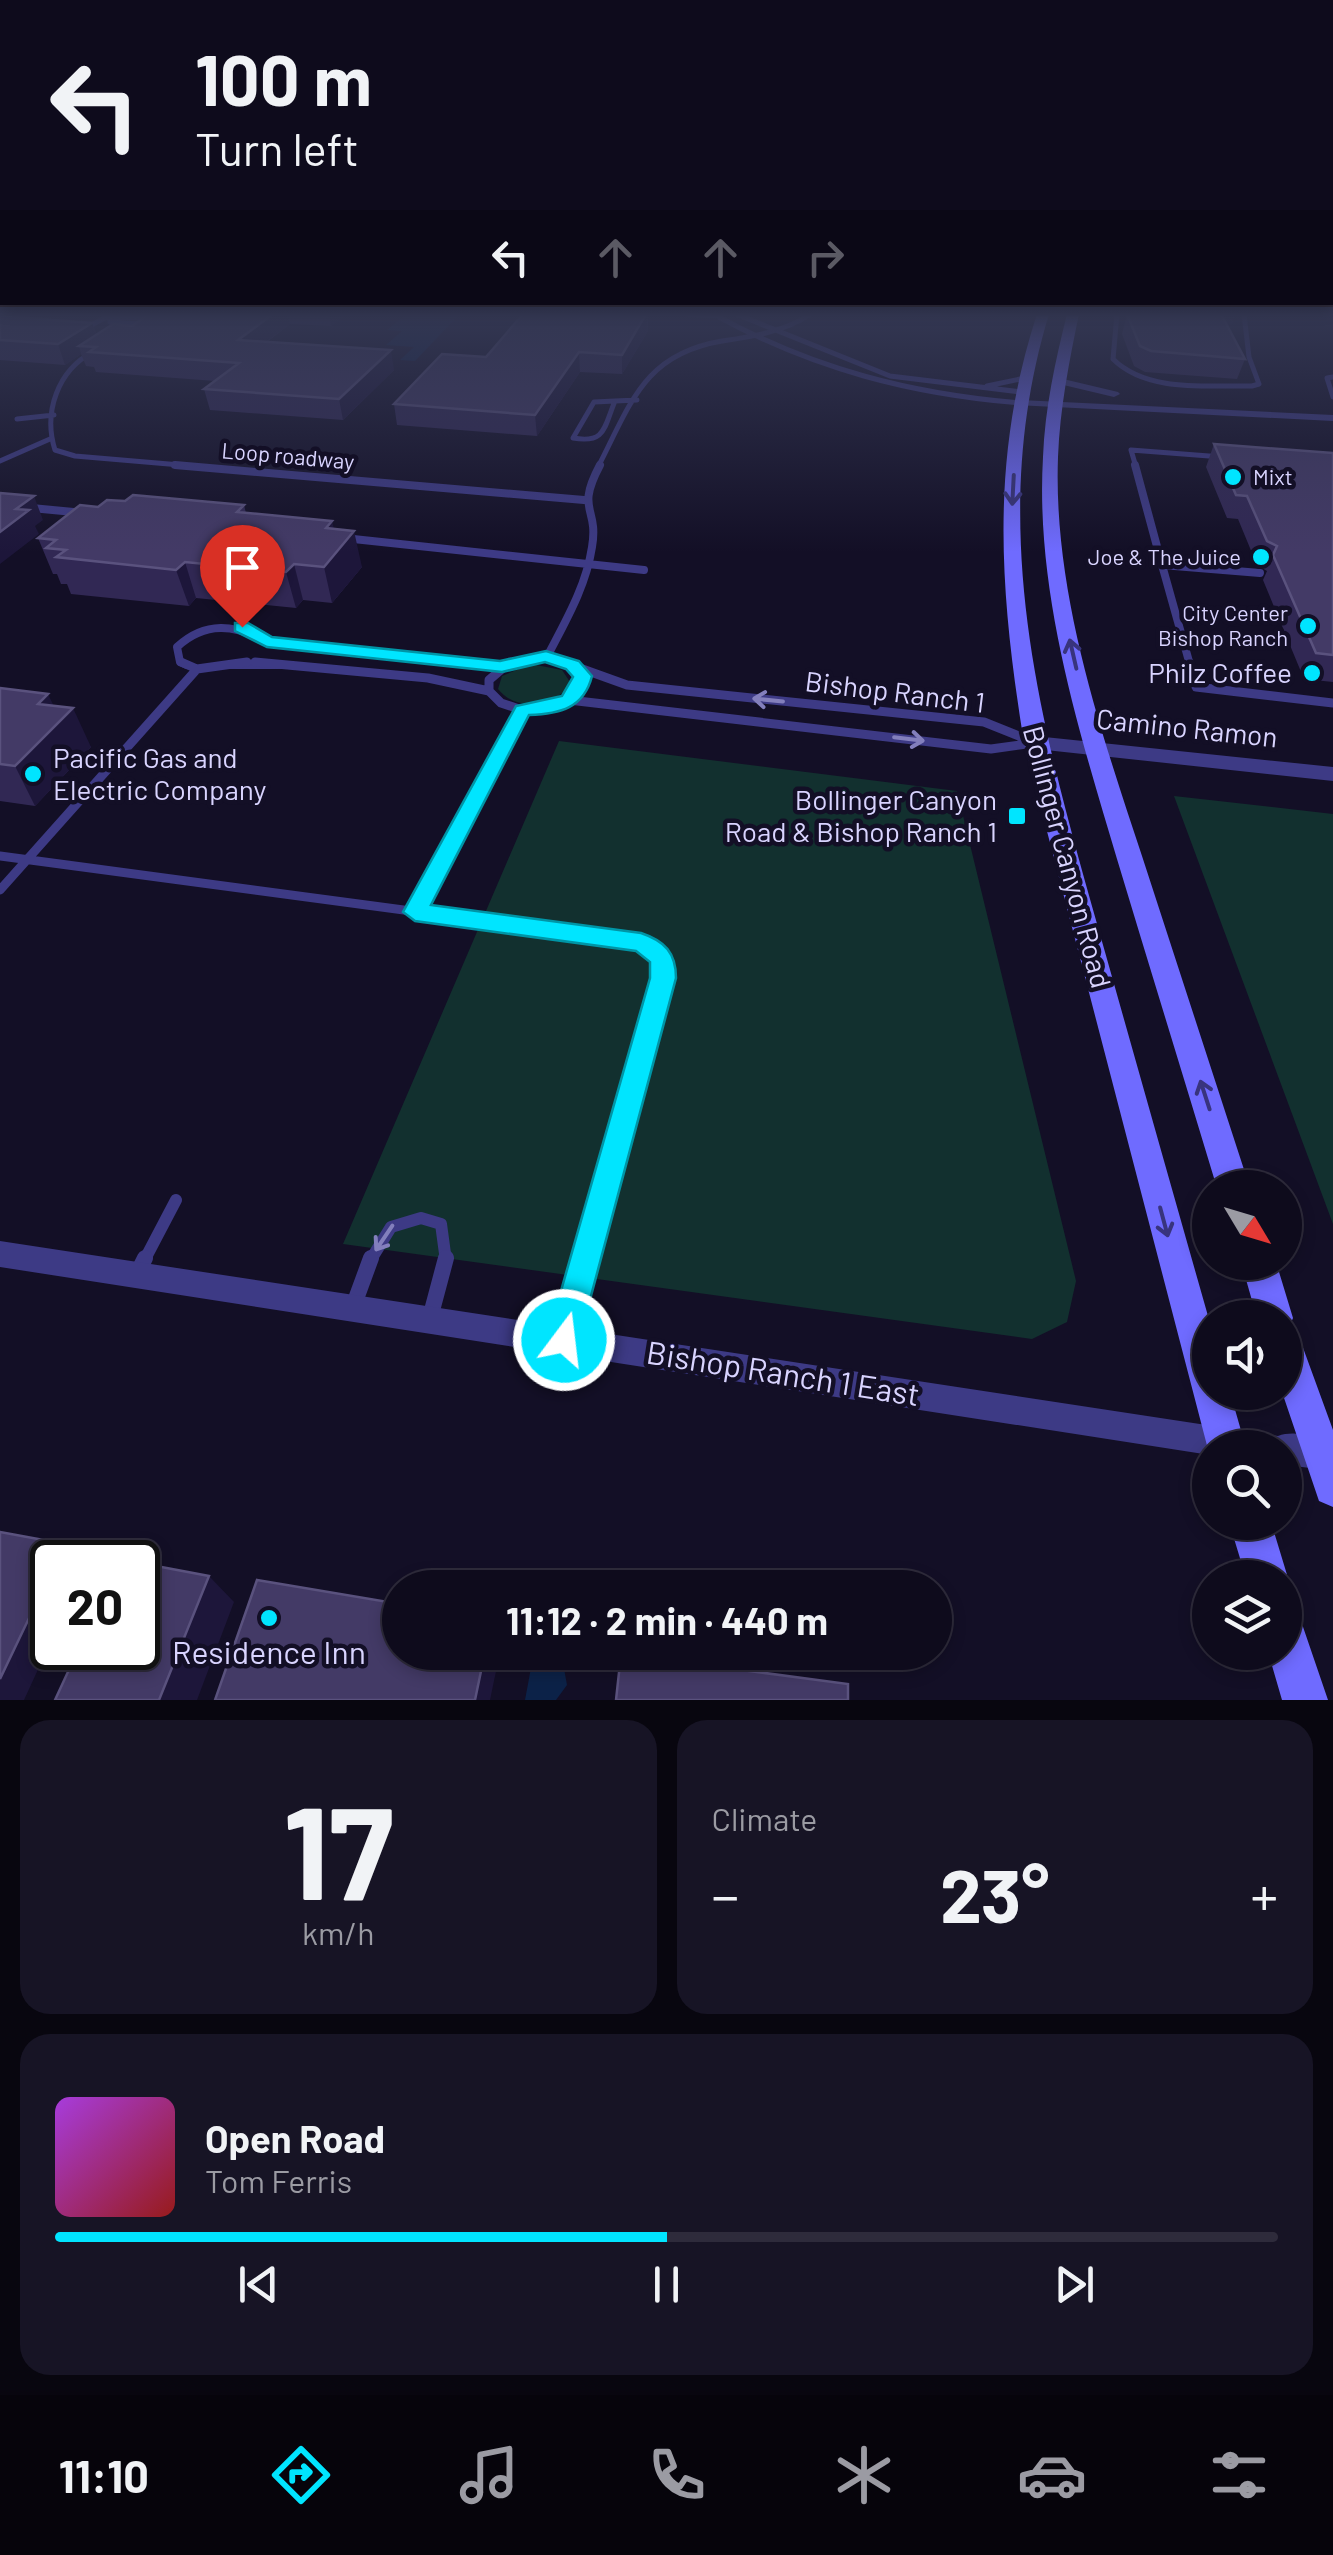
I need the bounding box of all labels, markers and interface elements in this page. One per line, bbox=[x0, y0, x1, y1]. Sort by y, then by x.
text: 100 m bbox=[195, 36, 372, 120]
icon: left bbox=[30, 40, 160, 170]
text: Turn left bbox=[195, 121, 359, 175]
icon: left bbox=[483, 230, 538, 285]
icon: ahead bbox=[588, 230, 643, 285]
icon: ahead bbox=[693, 230, 748, 285]
icon: right bbox=[798, 230, 853, 285]
street label: Loop roadway bbox=[221, 436, 355, 474]
place label: Mixt bbox=[1253, 463, 1293, 489]
marker: Mixt bbox=[1222, 466, 1244, 488]
one-way arrow bbox=[1003, 474, 1022, 506]
pin bbox=[200, 525, 285, 628]
icon: arrive bbox=[215, 540, 270, 595]
place label: Joe & The Juice bbox=[1088, 543, 1241, 569]
marker: Joe & The Juice bbox=[1250, 546, 1272, 568]
place label: City Center Bishop Ranch bbox=[1158, 599, 1288, 650]
marker: City Center Bishop Ranch bbox=[1297, 615, 1319, 637]
one-way arrow bbox=[1063, 639, 1081, 671]
place label: Philz Coffee bbox=[1148, 655, 1292, 689]
marker: Philz Coffee bbox=[1301, 662, 1323, 684]
street label: Bishop Ranch 1 bbox=[803, 663, 987, 719]
one-way arrow bbox=[752, 690, 784, 709]
street label: Camino Ramon bbox=[1095, 701, 1279, 753]
street label: Bollinger Canyon Road bbox=[1017, 722, 1119, 991]
one-way arrow bbox=[892, 730, 925, 749]
place label: Pacific Gas and Electric Company bbox=[53, 740, 267, 806]
marker: Pacific Gas and Electric Company bbox=[22, 763, 44, 785]
place label: Bollinger Canyon Road & Bishop Ranch 1 bbox=[725, 782, 997, 848]
marker: Bollinger Canyon Road & Bishop Ranch 1 bbox=[1006, 805, 1028, 827]
one-way arrow bbox=[1195, 1079, 1213, 1111]
north arrow bbox=[1192, 1170, 1302, 1280]
map controls bbox=[1192, 1170, 1302, 1670]
one-way arrow bbox=[1155, 1206, 1174, 1237]
one-way arrow bbox=[374, 1224, 395, 1251]
position arrow bbox=[512, 1288, 616, 1392]
button: sound bbox=[1192, 1300, 1302, 1410]
street label: Bishop Ranch 1 East bbox=[644, 1332, 922, 1412]
button: search bbox=[1192, 1430, 1302, 1540]
speed limit sign: 20 bbox=[30, 1540, 160, 1670]
button: layers bbox=[1192, 1560, 1302, 1670]
text: 11:12 · 2 min · 440 m bbox=[506, 1597, 828, 1643]
marker: Residence Inn bbox=[258, 1607, 280, 1629]
place label: Residence Inn bbox=[172, 1632, 366, 1670]
text: 17 bbox=[283, 1770, 394, 1926]
text: Climate bbox=[712, 1799, 817, 1837]
text: 23° bbox=[940, 1848, 1050, 1938]
text: − bbox=[712, 1861, 739, 1927]
text: + bbox=[1250, 1861, 1278, 1927]
text: km/h bbox=[302, 1913, 374, 1951]
text: Open Road bbox=[205, 2115, 385, 2161]
text: Tom Ferris bbox=[205, 2161, 352, 2199]
icon: previous bbox=[231, 2257, 286, 2312]
icon: pause bbox=[639, 2257, 694, 2312]
icon: next bbox=[1047, 2257, 1102, 2312]
icon: directions bbox=[266, 2440, 336, 2510]
icon: music bbox=[454, 2440, 524, 2510]
icon: phone bbox=[642, 2440, 712, 2510]
icon: climate bbox=[829, 2440, 899, 2510]
icon: car bbox=[1017, 2440, 1087, 2510]
icon: filters bbox=[1204, 2440, 1274, 2510]
text: 11:10 bbox=[59, 2448, 149, 2502]

